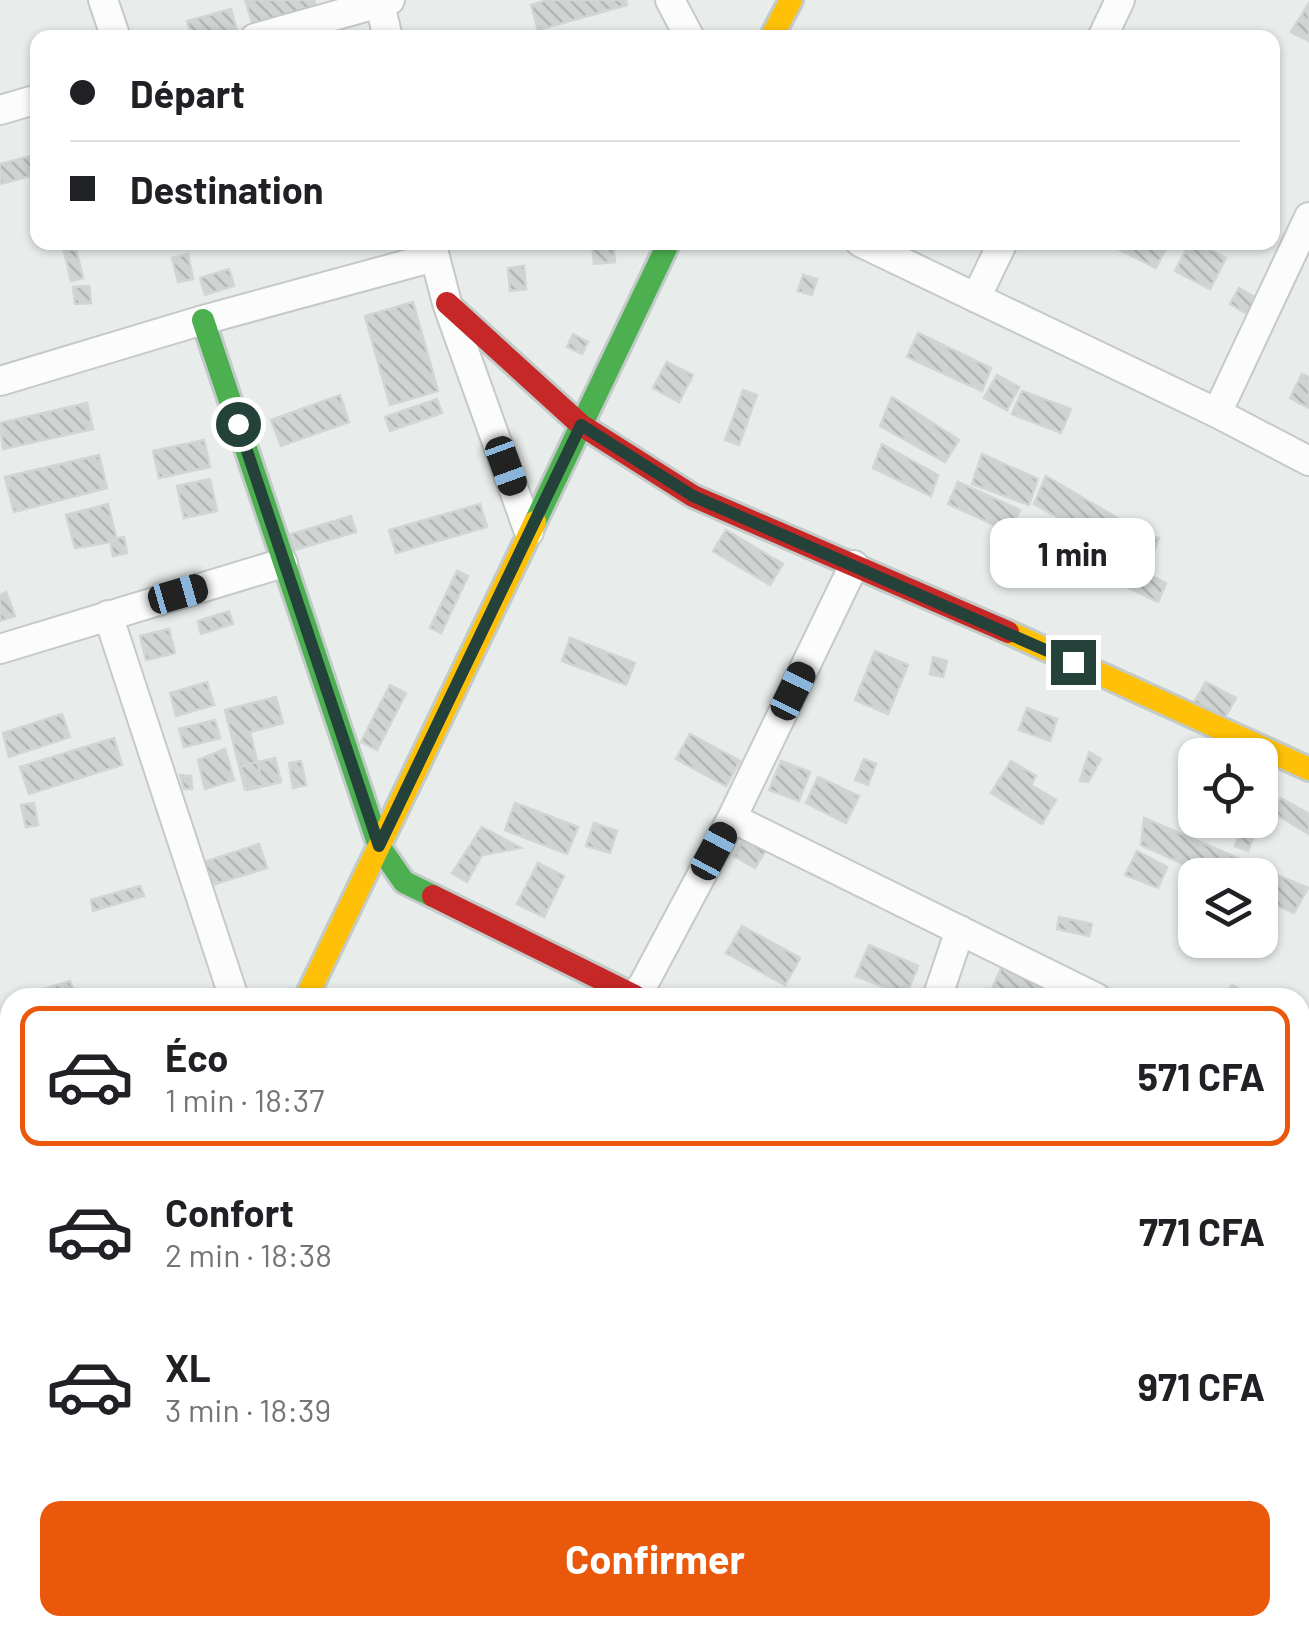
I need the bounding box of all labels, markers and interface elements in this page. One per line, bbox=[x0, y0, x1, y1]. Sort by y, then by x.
text: Départ bbox=[130, 70, 245, 116]
text: Destination bbox=[130, 166, 324, 212]
route start bbox=[216, 402, 261, 447]
car bbox=[482, 433, 530, 499]
callout: 1 min bbox=[990, 517, 1156, 587]
text: 1 min bbox=[1037, 534, 1108, 572]
car bbox=[145, 571, 211, 617]
route end bbox=[1051, 640, 1096, 685]
car bbox=[766, 657, 820, 725]
map controls bbox=[1178, 738, 1278, 958]
button: locate bbox=[1178, 738, 1278, 838]
car bbox=[687, 817, 741, 885]
button: layers bbox=[1178, 858, 1278, 958]
icon: car bbox=[45, 1031, 135, 1121]
text: Éco bbox=[165, 1034, 229, 1080]
text: 571 CFA bbox=[1137, 1053, 1265, 1099]
text: 1 min · 18:37 bbox=[165, 1080, 324, 1118]
icon: car bbox=[45, 1186, 135, 1276]
text: Confort bbox=[165, 1189, 294, 1235]
text: 771 CFA bbox=[1139, 1208, 1265, 1254]
text: 2 min · 18:38 bbox=[165, 1235, 332, 1273]
icon: car bbox=[45, 1341, 135, 1431]
text: XL bbox=[165, 1344, 211, 1390]
text: 971 CFA bbox=[1138, 1363, 1265, 1409]
text: 3 min · 18:39 bbox=[165, 1390, 331, 1428]
button: Confirmer bbox=[40, 1501, 1270, 1616]

